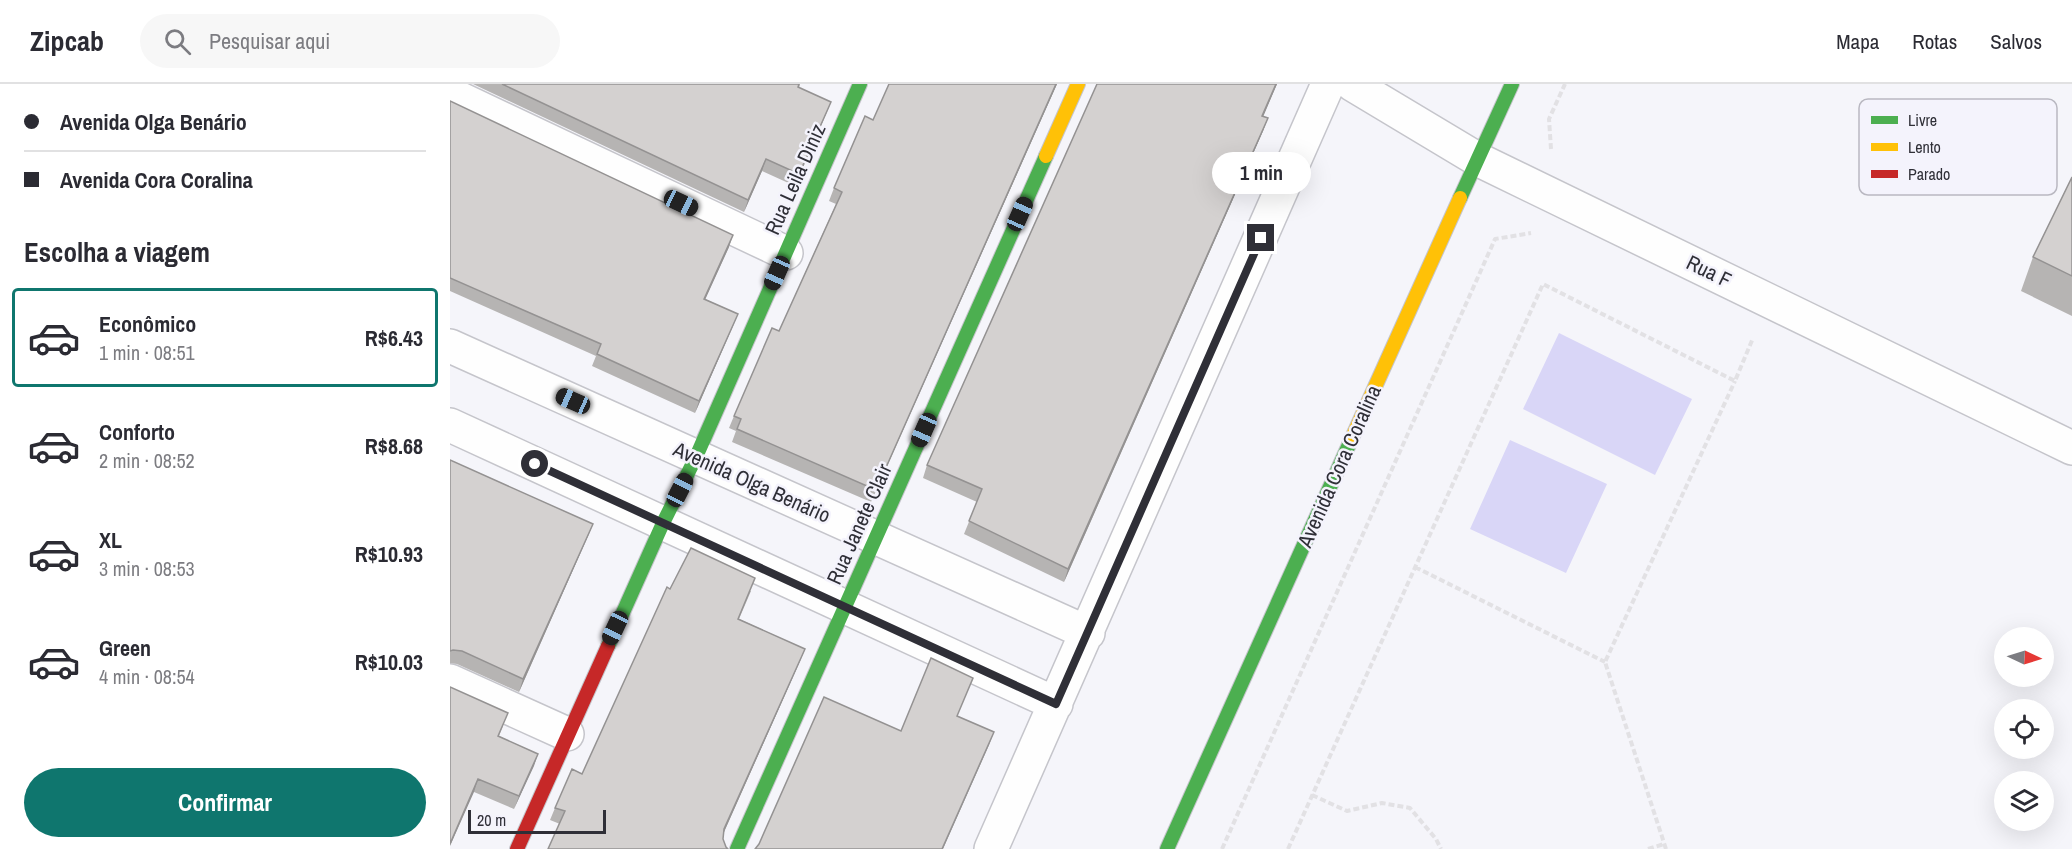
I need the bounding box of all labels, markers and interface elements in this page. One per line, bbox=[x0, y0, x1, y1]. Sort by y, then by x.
search box bbox=[140, 14, 560, 68]
text: Zipcab bbox=[30, 22, 104, 60]
icon: search bbox=[161, 25, 194, 58]
text: Pesquisar aqui bbox=[209, 26, 330, 56]
text: Mapa bbox=[1836, 27, 1879, 56]
text: Rotas bbox=[1912, 27, 1957, 56]
text: Salvos bbox=[1990, 27, 2042, 56]
legend bbox=[1859, 99, 2057, 195]
text: Avenida Olga Benário bbox=[60, 107, 247, 137]
text: Livre bbox=[1908, 109, 1937, 131]
street label: Rua Leila Diniz bbox=[758, 119, 833, 239]
text: Lento bbox=[1908, 136, 1941, 158]
callout: 1 min bbox=[1212, 151, 1310, 193]
text: 1 min bbox=[1240, 159, 1283, 186]
text: Parado bbox=[1908, 163, 1950, 185]
text: Avenida Cora Coralina bbox=[60, 165, 253, 195]
car bbox=[661, 187, 701, 219]
car bbox=[1004, 194, 1036, 234]
route end bbox=[1247, 224, 1274, 251]
text: Escolha a viagem bbox=[24, 234, 210, 270]
street label: Rua F bbox=[1682, 248, 1736, 294]
car bbox=[761, 253, 793, 293]
text: Econômico bbox=[99, 309, 196, 339]
icon: car bbox=[27, 311, 81, 365]
text: R$6.43 bbox=[365, 323, 423, 353]
text: 1 min · 08:51 bbox=[99, 339, 195, 366]
street label: Avenida Cora Coralina bbox=[1290, 380, 1388, 553]
car bbox=[553, 385, 593, 417]
car bbox=[908, 410, 940, 450]
text: Conforto bbox=[99, 417, 175, 447]
icon: car bbox=[27, 419, 81, 473]
text: R$8.68 bbox=[365, 431, 423, 461]
street label: Avenida Olga Benário bbox=[668, 434, 835, 530]
text: 2 min · 08:52 bbox=[99, 447, 195, 474]
route start bbox=[521, 450, 548, 477]
street label: Rua Janete Clair bbox=[819, 459, 899, 589]
car bbox=[664, 470, 696, 510]
text: XL bbox=[99, 525, 122, 555]
icon: car bbox=[27, 527, 81, 581]
text: R$10.93 bbox=[355, 539, 423, 569]
text: 3 min · 08:53 bbox=[99, 555, 195, 582]
car bbox=[599, 608, 631, 648]
north arrow bbox=[1994, 627, 2054, 687]
map controls bbox=[1994, 627, 2054, 831]
text: Green bbox=[99, 633, 151, 663]
icon: car bbox=[27, 635, 81, 689]
text: R$10.03 bbox=[355, 647, 423, 677]
text: 4 min · 08:54 bbox=[99, 663, 195, 690]
button: locate bbox=[1994, 699, 2054, 759]
button: Confirmar bbox=[24, 768, 426, 837]
button: layers bbox=[1994, 771, 2054, 831]
scale bar bbox=[468, 807, 606, 834]
text: 20 m bbox=[477, 809, 506, 831]

